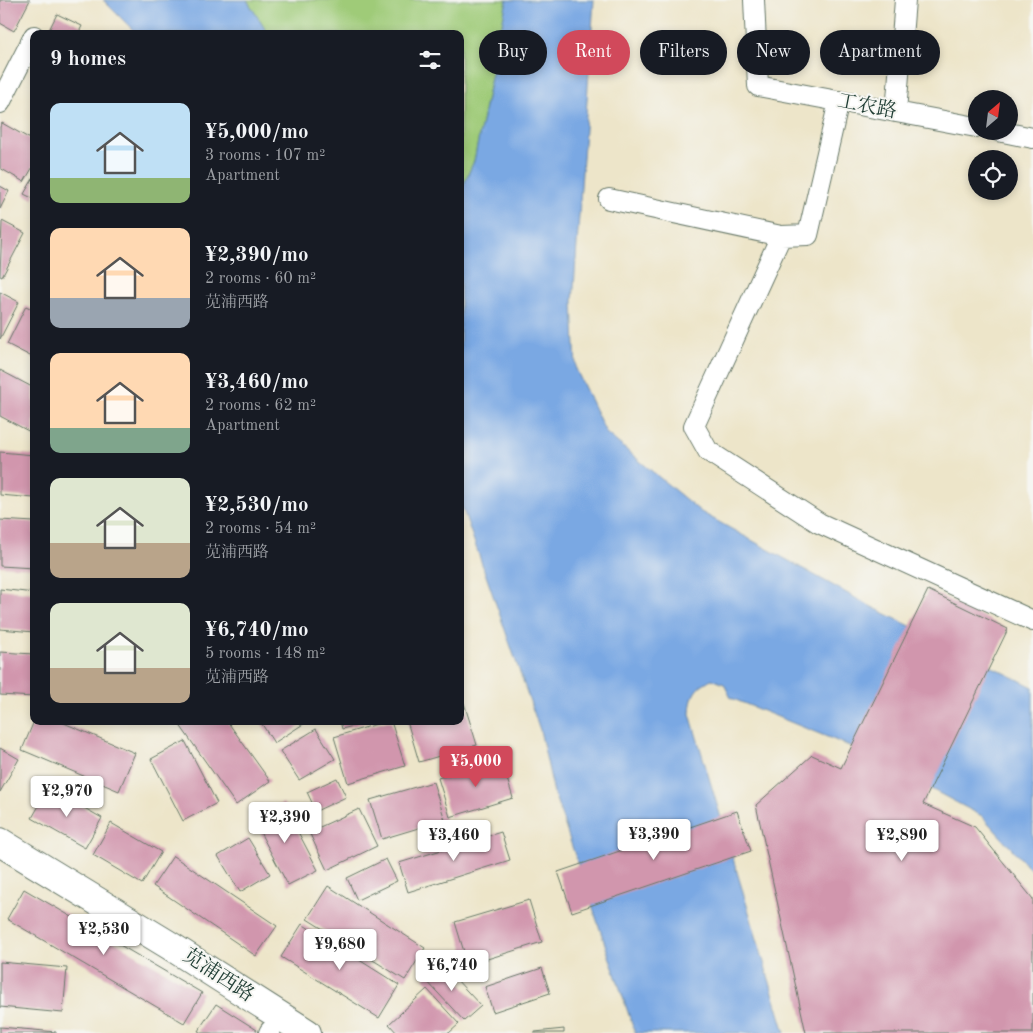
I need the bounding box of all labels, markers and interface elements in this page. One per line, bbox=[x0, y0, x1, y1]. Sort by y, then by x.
chip: Buy bbox=[479, 30, 547, 75]
chip: Rent bbox=[557, 30, 630, 75]
chip: Filters bbox=[640, 30, 727, 75]
chip: New bbox=[737, 30, 810, 75]
chip: Apartment bbox=[820, 30, 940, 75]
icon: filters bbox=[416, 46, 444, 74]
text: 9 homes bbox=[50, 49, 126, 70]
street label: 工农路 bbox=[836, 89, 899, 123]
north arrow bbox=[968, 90, 1018, 140]
map controls bbox=[968, 90, 1018, 200]
text: ¥5,000/mo bbox=[205, 122, 309, 143]
icon: home bbox=[90, 123, 150, 183]
text: 3 rooms · 107 m² bbox=[205, 148, 325, 164]
button: locate bbox=[968, 150, 1018, 200]
text: Apartment bbox=[205, 168, 280, 184]
text: ¥2,390/mo bbox=[205, 245, 309, 266]
icon: home bbox=[90, 248, 150, 308]
text: 2 rooms · 60 m² bbox=[205, 271, 316, 287]
text: 苋浦西路 bbox=[205, 295, 269, 311]
text: ¥3,460/mo bbox=[205, 372, 309, 393]
icon: home bbox=[90, 373, 150, 433]
text: 2 rooms · 62 m² bbox=[205, 398, 316, 414]
text: Apartment bbox=[205, 418, 280, 434]
text: ¥2,530/mo bbox=[205, 495, 309, 516]
icon: home bbox=[90, 498, 150, 558]
text: 2 rooms · 54 m² bbox=[205, 521, 316, 537]
text: 苋浦西路 bbox=[205, 545, 269, 561]
text: ¥6,740/mo bbox=[205, 620, 309, 641]
icon: home bbox=[90, 623, 150, 683]
text: 5 rooms · 148 m² bbox=[205, 646, 325, 662]
text: 苋浦西路 bbox=[205, 670, 269, 686]
pin: ¥5,000 bbox=[435, 746, 517, 788]
text: ¥5,000 bbox=[451, 754, 501, 770]
pin: ¥2,970 bbox=[26, 776, 108, 818]
text: ¥2,970 bbox=[42, 784, 92, 800]
pin: ¥2,390 bbox=[244, 802, 326, 844]
text: ¥2,390 bbox=[260, 810, 310, 826]
pin: ¥3,390 bbox=[613, 818, 695, 861]
pin: ¥3,460 bbox=[413, 820, 495, 862]
pin: ¥2,890 bbox=[861, 820, 943, 862]
text: ¥3,390 bbox=[629, 827, 679, 843]
text: ¥3,460 bbox=[429, 828, 479, 844]
text: ¥2,890 bbox=[877, 828, 927, 844]
pin: ¥2,530 bbox=[63, 914, 145, 956]
text: ¥2,530 bbox=[79, 922, 129, 938]
pin: ¥9,680 bbox=[299, 928, 381, 971]
text: ¥9,680 bbox=[315, 937, 365, 953]
street label: 苋浦西路 bbox=[179, 943, 259, 1006]
pin: ¥6,740 bbox=[411, 950, 493, 992]
text: ¥6,740 bbox=[427, 958, 477, 974]

